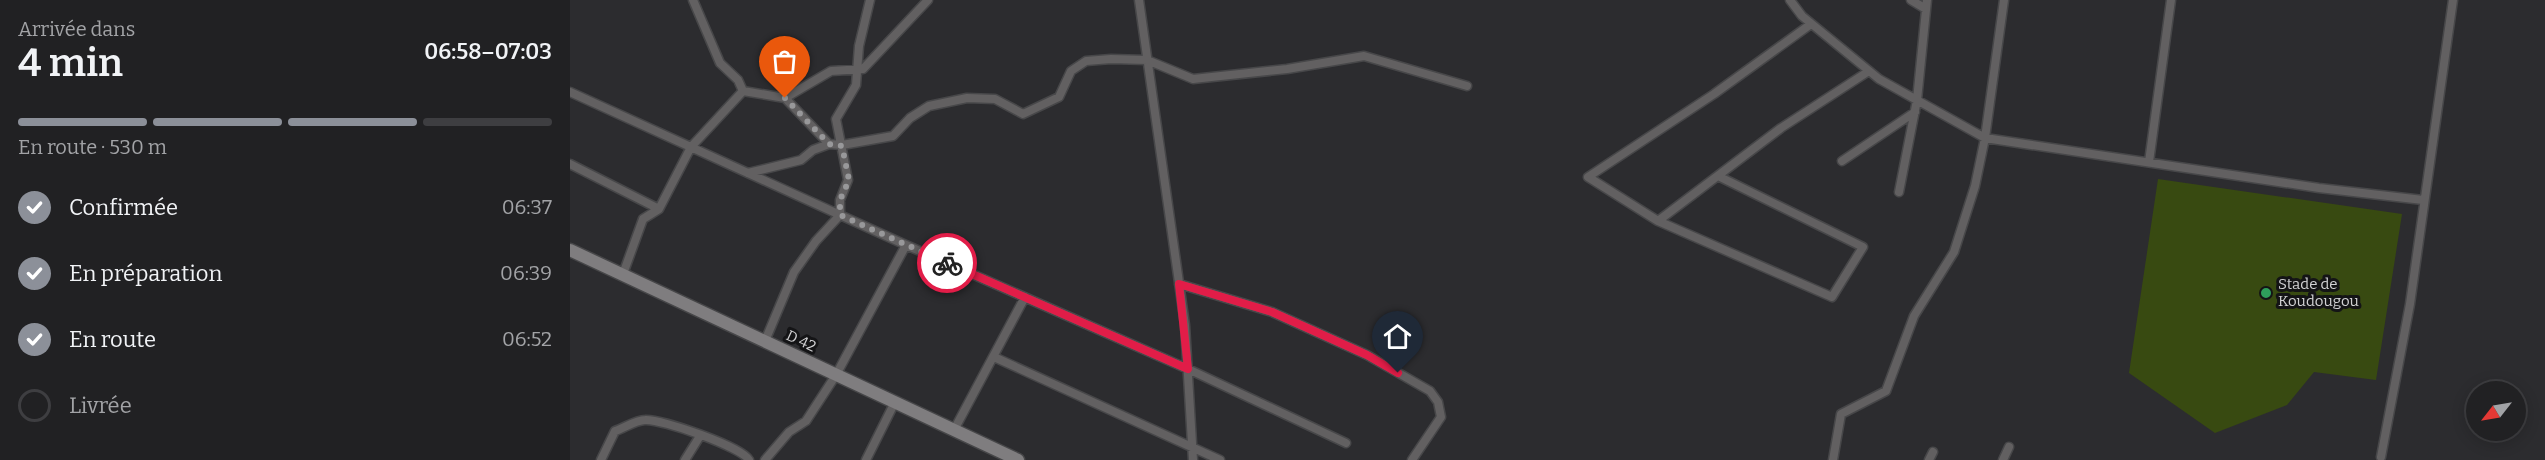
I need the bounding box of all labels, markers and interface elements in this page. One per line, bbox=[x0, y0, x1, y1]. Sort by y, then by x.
text: Arrivée dans bbox=[18, 17, 135, 41]
pin bbox=[759, 36, 810, 98]
text: 06:58–07:03 bbox=[424, 38, 552, 65]
text: 4 min bbox=[18, 40, 123, 86]
icon: bag bbox=[768, 45, 801, 78]
text: En route · 530 m bbox=[18, 135, 167, 159]
icon: check bbox=[18, 191, 51, 224]
text: Confirmée bbox=[69, 194, 178, 221]
text: 06:37 bbox=[502, 195, 552, 219]
courier bbox=[917, 233, 977, 293]
icon: bike bbox=[931, 247, 964, 280]
icon: check bbox=[18, 257, 51, 290]
text: En préparation bbox=[69, 260, 222, 287]
text: 06:39 bbox=[500, 261, 552, 285]
place label: Stade de Koudougou bbox=[2278, 275, 2359, 310]
marker: Stade de Koudougou bbox=[2259, 286, 2273, 300]
pin bbox=[1372, 311, 1423, 373]
icon: home bbox=[1381, 320, 1414, 353]
icon: check bbox=[18, 323, 51, 356]
text: En route bbox=[69, 326, 156, 353]
street label: D 42 bbox=[783, 326, 819, 356]
text: 06:52 bbox=[502, 327, 552, 351]
north arrow bbox=[2466, 381, 2526, 441]
map controls bbox=[2466, 381, 2526, 441]
text: Livrée bbox=[69, 392, 132, 419]

